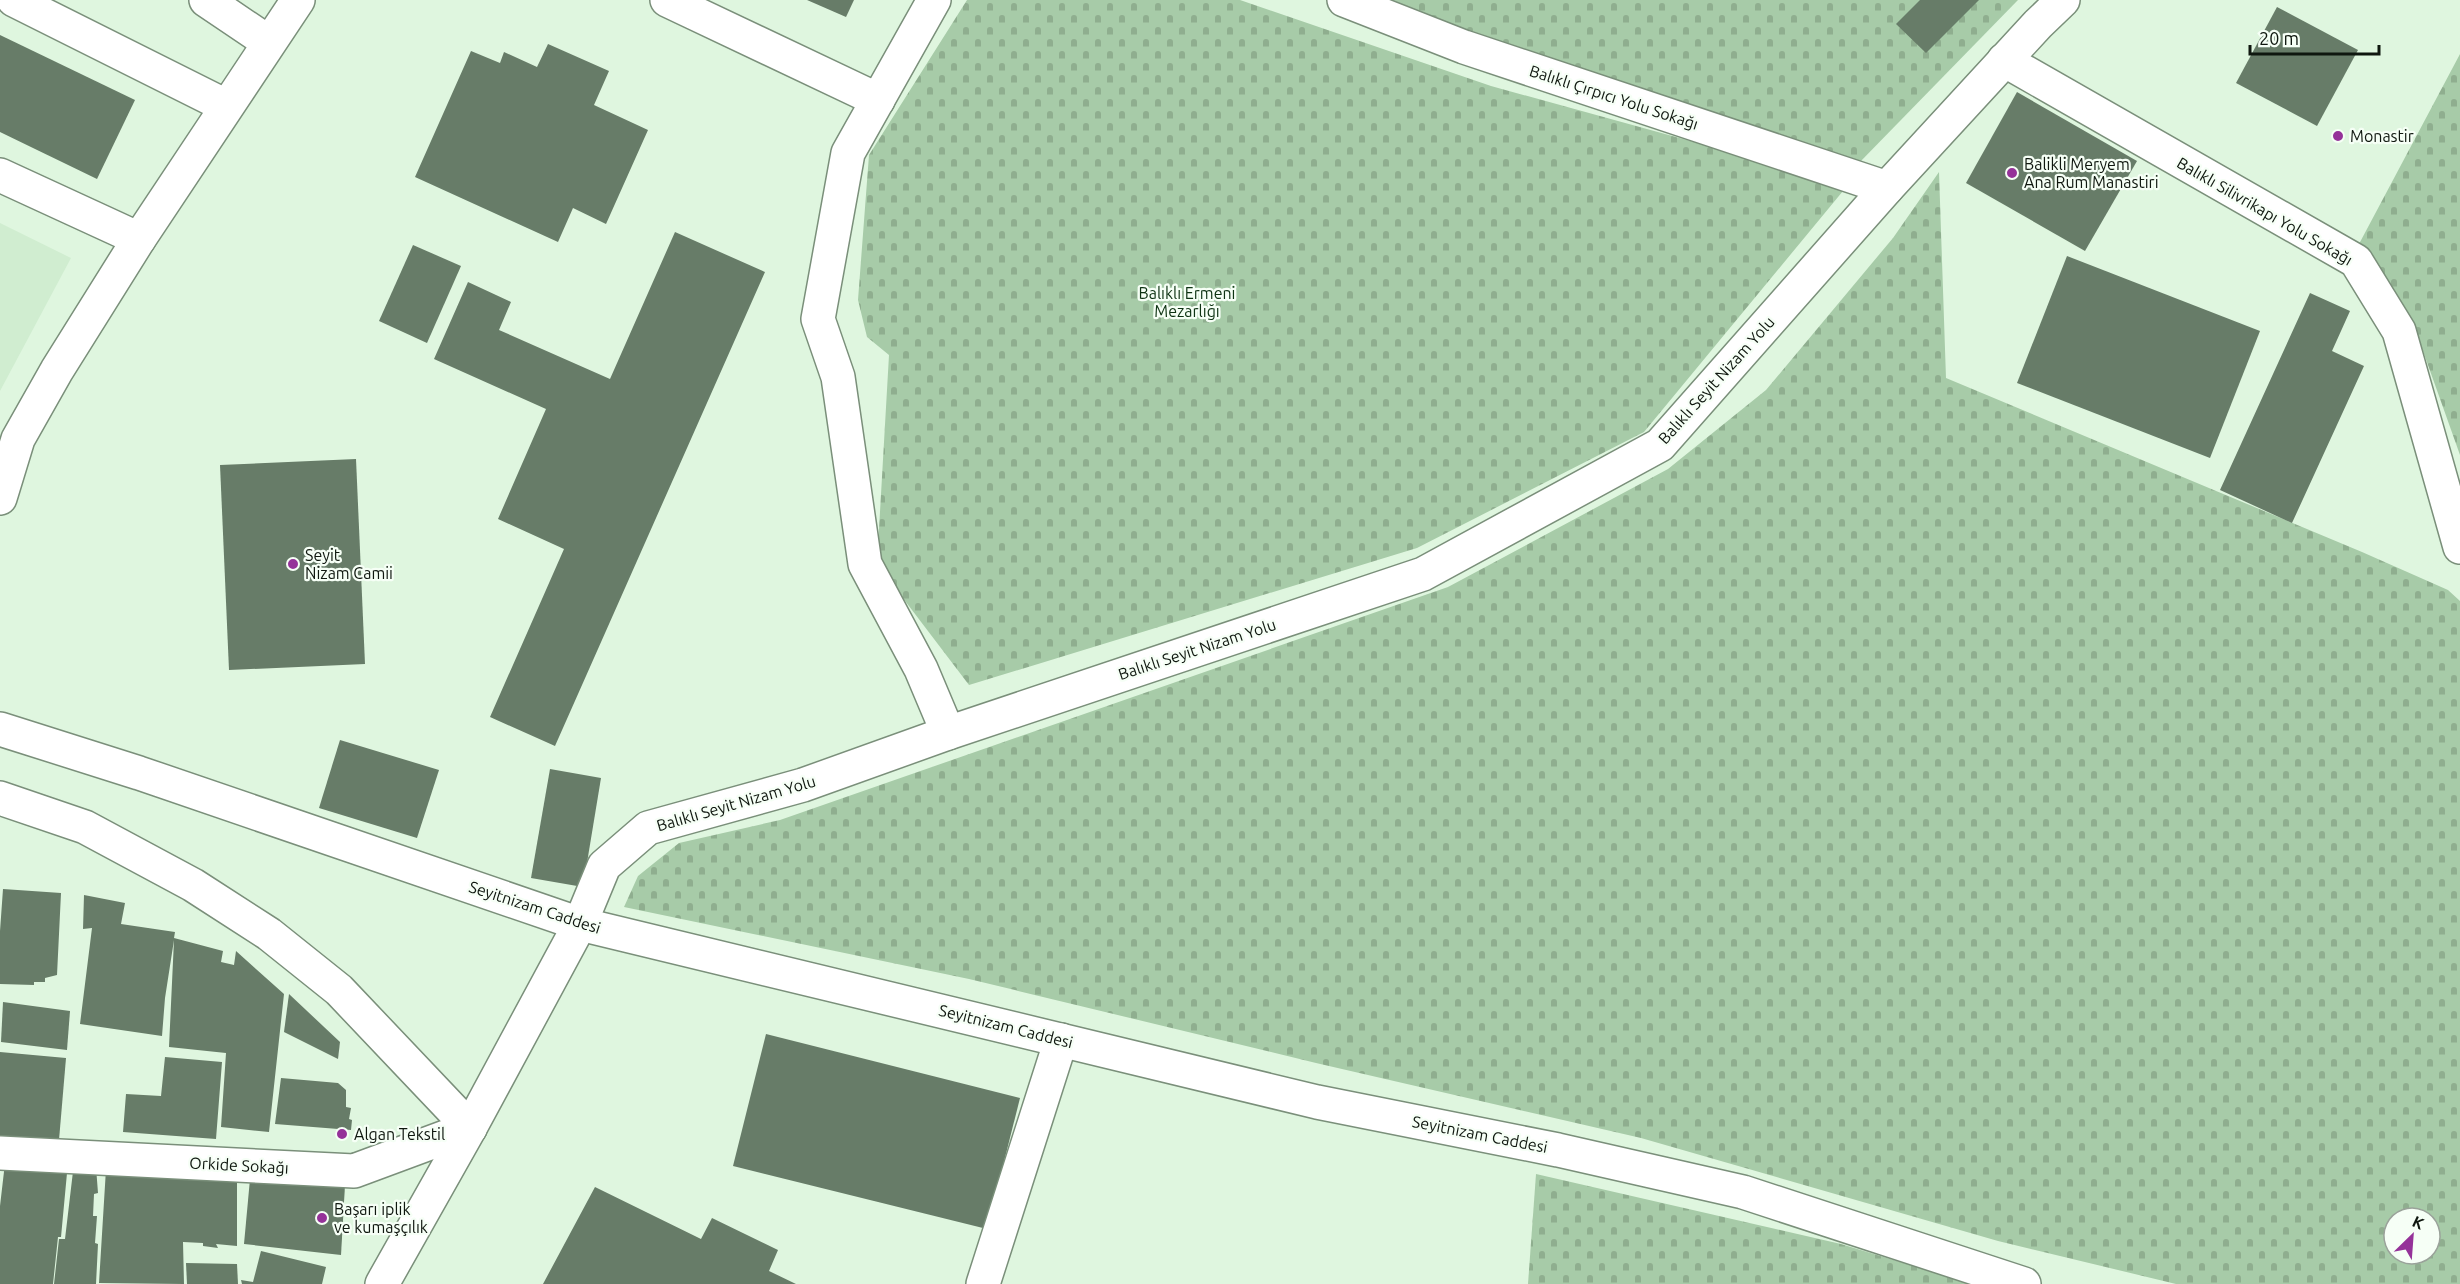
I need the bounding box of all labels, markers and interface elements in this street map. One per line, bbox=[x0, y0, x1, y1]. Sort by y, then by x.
scale bar bbox=[2250, 18, 2379, 56]
text: 20 m bbox=[2259, 28, 2299, 48]
street label: Balıklı Çırpıcı Yolu Sokağı bbox=[1527, 61, 1701, 133]
place label: Monastir bbox=[2350, 127, 2414, 145]
marker: Monastir bbox=[2331, 129, 2345, 143]
street label: Balıklı Silivrikapı Yolu Sokağı bbox=[2174, 153, 2356, 269]
place label: Balikli Meryem Ana Rum Manastiri bbox=[2024, 155, 2159, 191]
marker: Balikli Meryem Ana Rum Manastiri bbox=[2005, 166, 2019, 180]
park label: Balıklı Ermeni Mezarlığı bbox=[1139, 284, 1236, 320]
street label: Balıklı Seyit Nizam Yolu bbox=[1654, 313, 1778, 447]
place label: Seyit Nizam Camii bbox=[305, 546, 393, 582]
marker: Seyit Nizam Camii bbox=[286, 557, 300, 571]
street label: Balıklı Seyit Nizam Yolu bbox=[1116, 615, 1278, 683]
street label: Balıklı Seyit Nizam Yolu bbox=[654, 772, 818, 834]
street label: Seyitnizam Caddesi bbox=[467, 877, 603, 937]
street label: Seyitnizam Caddesi bbox=[937, 1001, 1075, 1051]
street label: Seyitnizam Caddesi bbox=[1411, 1112, 1549, 1156]
place label: Algan Tekstil bbox=[354, 1125, 445, 1143]
marker: Algan Tekstil bbox=[335, 1127, 349, 1141]
street label: Orkide Sokağı bbox=[189, 1153, 289, 1177]
place label: Başarı iplik ve kumaşçılık bbox=[334, 1200, 428, 1236]
north arrow bbox=[2382, 1206, 2442, 1266]
marker: Başarı iplik ve kumaşçılık bbox=[315, 1211, 329, 1225]
text: K bbox=[2410, 1212, 2427, 1233]

